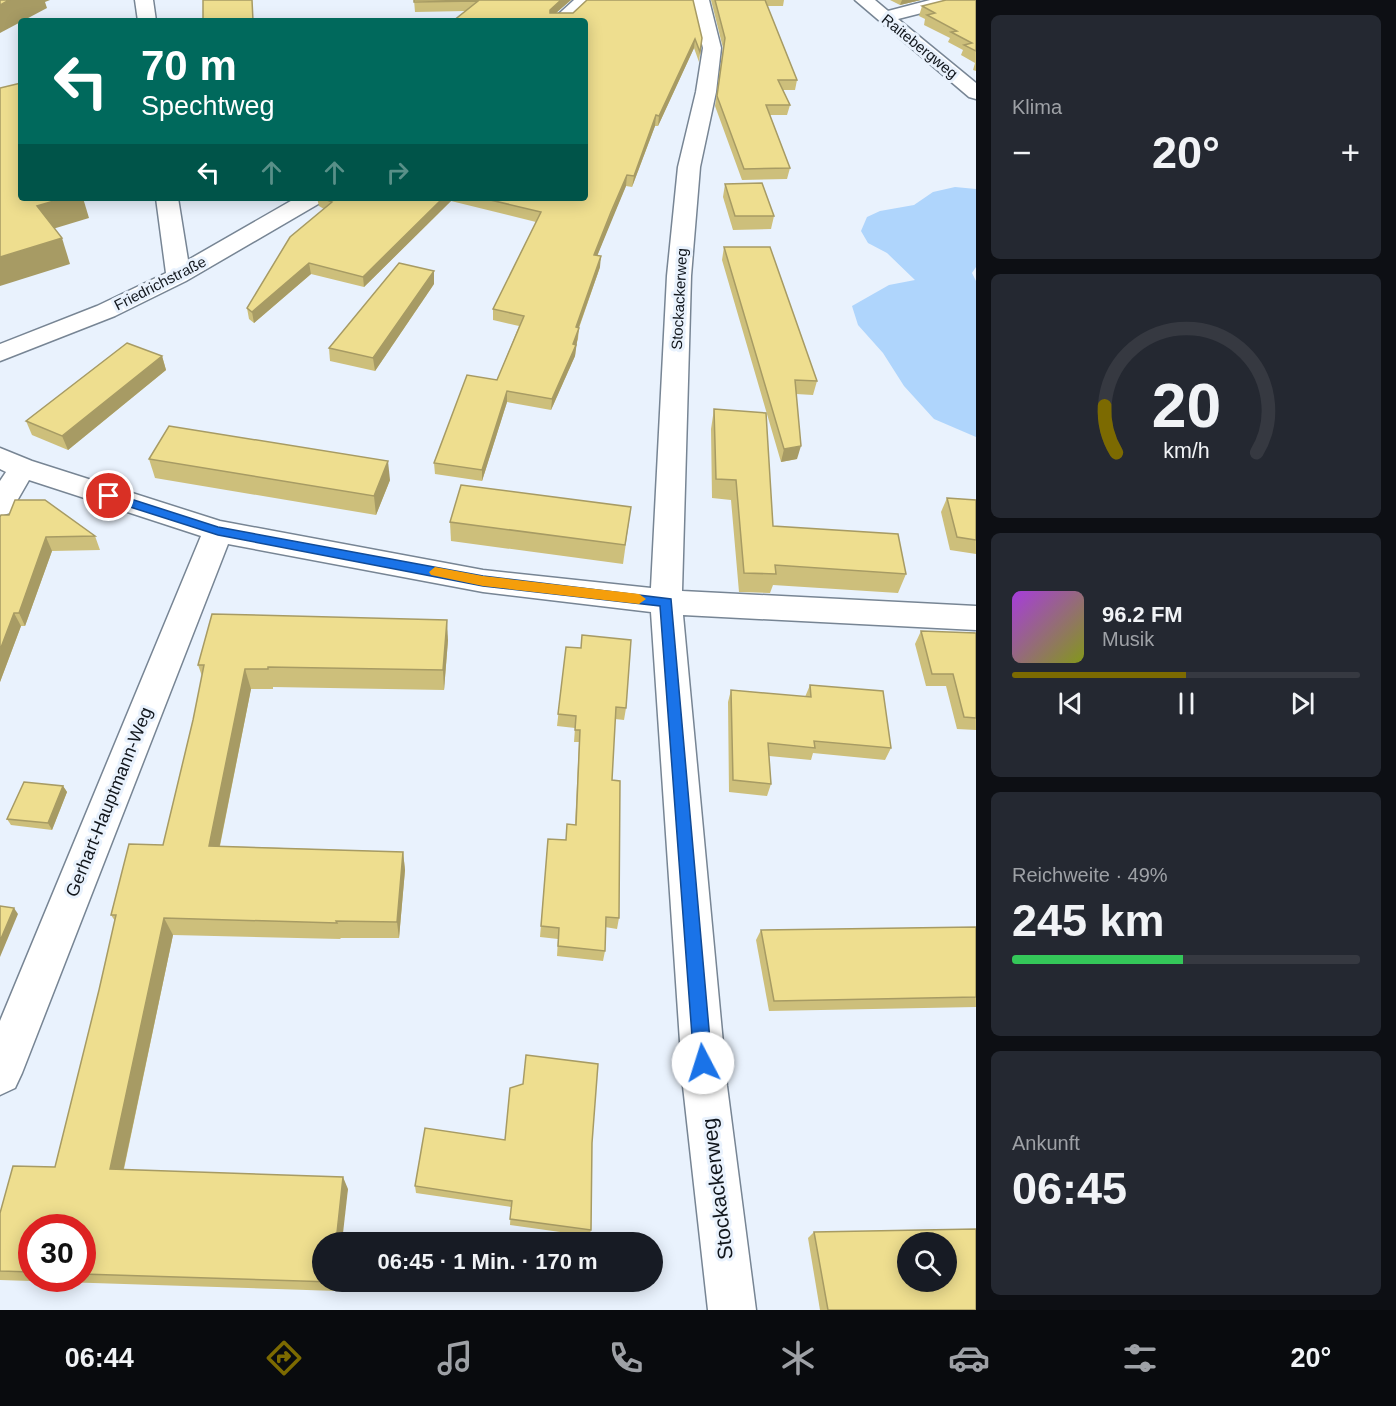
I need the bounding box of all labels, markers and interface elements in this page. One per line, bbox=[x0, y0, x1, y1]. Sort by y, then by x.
street label: Raitebergweg bbox=[879, 10, 961, 82]
icon: left bbox=[42, 42, 120, 120]
text: 70 m bbox=[141, 42, 237, 89]
text: Spechtweg bbox=[141, 91, 275, 121]
text: Klima bbox=[1012, 96, 1062, 118]
text: 20° bbox=[1152, 127, 1220, 178]
text: − bbox=[1012, 134, 1031, 171]
text: + bbox=[1341, 134, 1360, 171]
icon: left bbox=[192, 156, 225, 189]
icon: ahead bbox=[255, 156, 288, 189]
icon: ahead bbox=[318, 156, 351, 189]
icon: right bbox=[381, 156, 414, 189]
street label: Stockackerweg bbox=[668, 248, 690, 350]
street label: Friedrichstraße bbox=[111, 253, 209, 313]
text: 20 bbox=[1151, 371, 1221, 440]
text: km/h bbox=[1163, 439, 1209, 463]
pin bbox=[83, 470, 134, 521]
icon: arrive bbox=[92, 479, 125, 512]
text: 96.2 FM bbox=[1102, 602, 1183, 627]
text: Musik bbox=[1102, 628, 1154, 650]
icon: previous bbox=[1054, 687, 1087, 720]
icon: pause bbox=[1170, 687, 1203, 720]
icon: next bbox=[1286, 687, 1319, 720]
street label: Gerhart-Hauptmann-Weg bbox=[62, 704, 156, 900]
text: Reichweite · 49% bbox=[1012, 864, 1168, 886]
text: 245 km bbox=[1012, 895, 1165, 946]
position arrow bbox=[671, 1031, 735, 1095]
street label: Stockackerweg bbox=[697, 1117, 737, 1261]
text: Ankunft bbox=[1012, 1132, 1080, 1154]
text: 06:45 bbox=[1012, 1163, 1127, 1214]
speed limit sign: 30 bbox=[18, 1214, 96, 1292]
map controls bbox=[897, 1232, 957, 1292]
button: search bbox=[897, 1232, 957, 1292]
text: 06:45 · 1 Min. · 170 m bbox=[377, 1249, 598, 1274]
icon: directions bbox=[263, 1337, 305, 1379]
icon: music bbox=[434, 1337, 476, 1379]
icon: phone bbox=[605, 1337, 647, 1379]
icon: climate bbox=[777, 1337, 819, 1379]
icon: car bbox=[948, 1337, 990, 1379]
icon: filters bbox=[1119, 1337, 1161, 1379]
text: 06:44 bbox=[65, 1343, 134, 1373]
text: 20° bbox=[1290, 1343, 1331, 1373]

